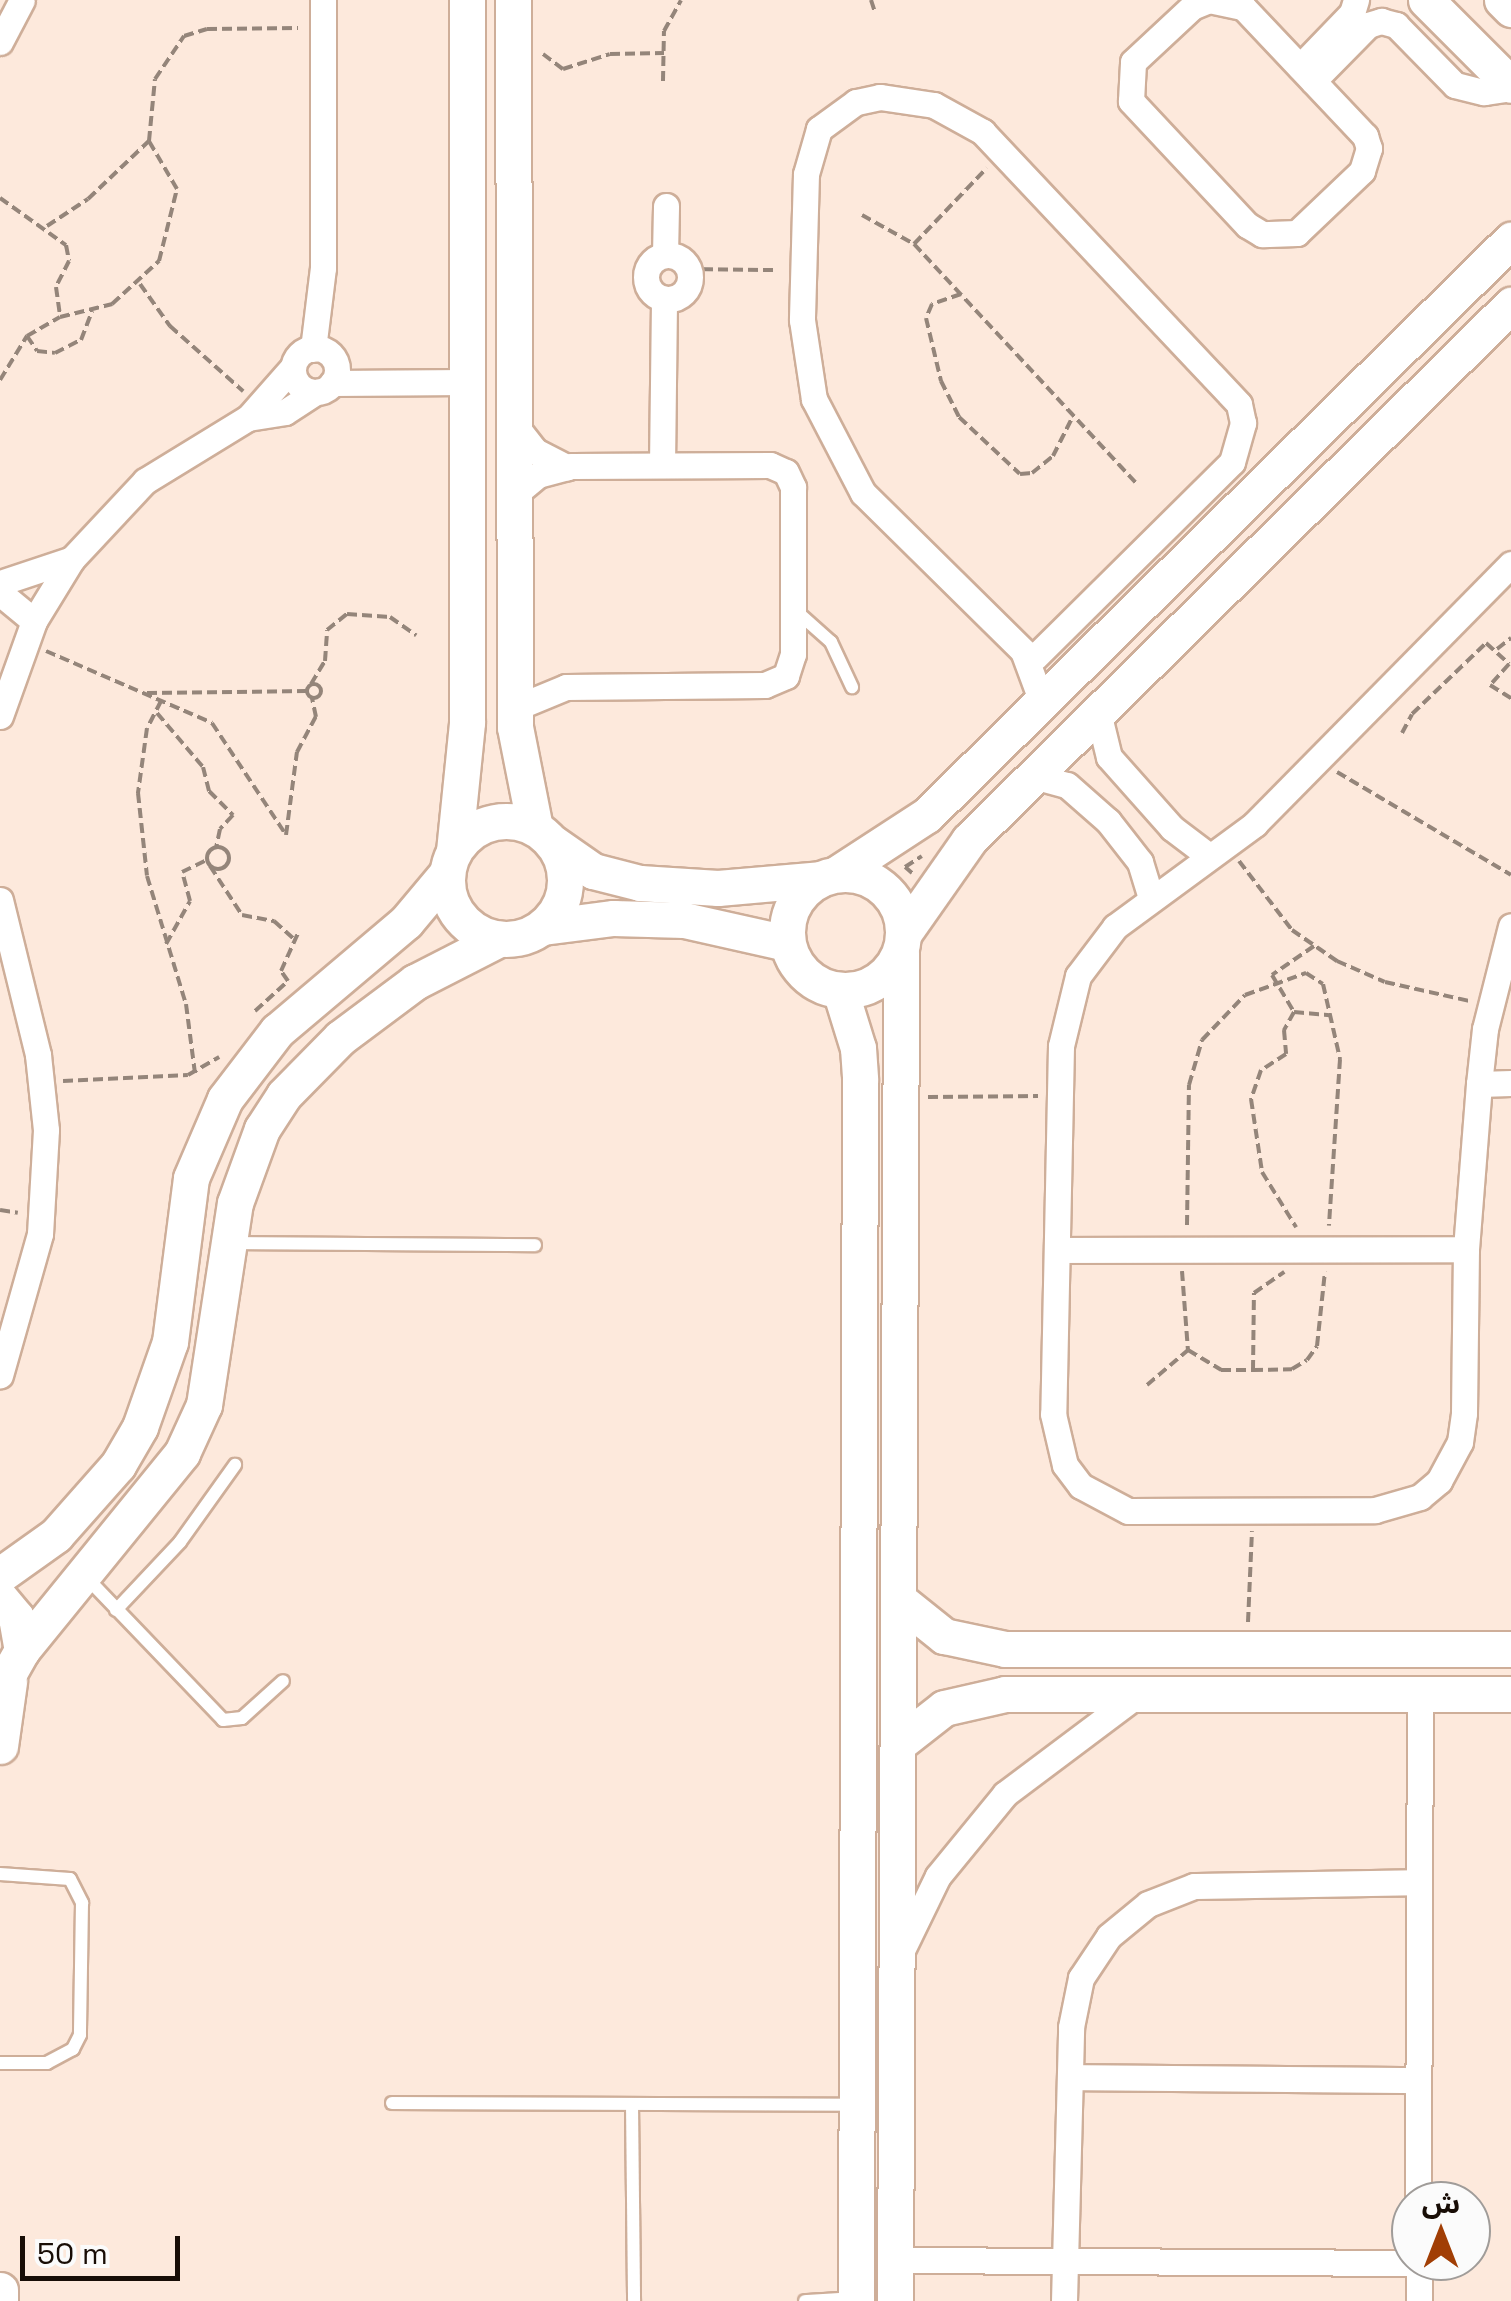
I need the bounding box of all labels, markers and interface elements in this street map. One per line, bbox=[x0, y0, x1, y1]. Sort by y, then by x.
north arrow bbox=[1391, 2181, 1491, 2281]
text: ش bbox=[1422, 2185, 1460, 2221]
scale bar bbox=[25, 2216, 185, 2278]
text: 50 m bbox=[37, 2234, 108, 2273]

